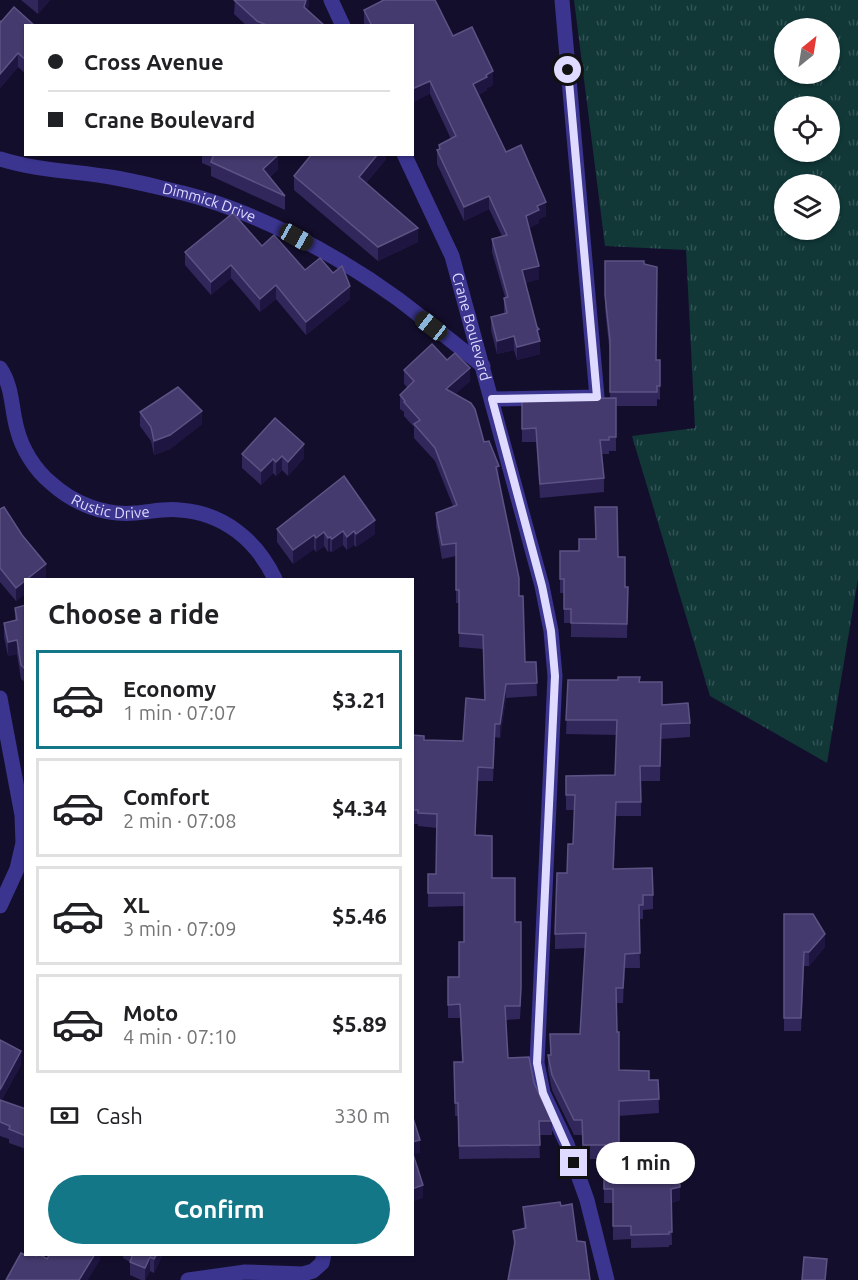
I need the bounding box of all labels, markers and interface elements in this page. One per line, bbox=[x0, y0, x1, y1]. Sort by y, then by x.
north arrow bbox=[774, 18, 840, 84]
map controls bbox=[774, 18, 840, 240]
text: Cross Avenue bbox=[84, 49, 224, 74]
route start bbox=[554, 56, 581, 83]
button: locate bbox=[774, 96, 840, 162]
text: Crane Boulevard bbox=[84, 107, 255, 132]
button: layers bbox=[774, 174, 840, 240]
street label: Dimmick Drive bbox=[161, 179, 259, 225]
car bbox=[276, 220, 316, 254]
street label: Crane Boulevard bbox=[449, 271, 495, 383]
car bbox=[411, 308, 451, 344]
street label: Rustic Drive bbox=[69, 491, 151, 522]
text: Choose a ride bbox=[48, 599, 220, 629]
icon: car bbox=[51, 673, 105, 727]
text: Economy bbox=[123, 676, 216, 701]
text: $3.21 bbox=[332, 687, 387, 712]
text: 1 min · 07:07 bbox=[123, 701, 237, 724]
icon: car bbox=[51, 781, 105, 835]
text: Comfort bbox=[123, 784, 210, 809]
text: $4.34 bbox=[332, 795, 387, 820]
text: 2 min · 07:08 bbox=[123, 809, 237, 832]
icon: car bbox=[51, 889, 105, 943]
text: XL bbox=[123, 892, 150, 917]
text: $5.46 bbox=[332, 903, 387, 928]
text: 3 min · 07:09 bbox=[123, 917, 237, 940]
icon: car bbox=[51, 997, 105, 1051]
text: Moto bbox=[123, 1000, 178, 1025]
text: $5.89 bbox=[332, 1011, 387, 1036]
text: 4 min · 07:10 bbox=[123, 1025, 237, 1048]
icon: cash bbox=[48, 1099, 81, 1132]
text: Cash bbox=[96, 1103, 143, 1128]
text: 330 m bbox=[334, 1104, 390, 1127]
callout: 1 min bbox=[595, 1142, 694, 1184]
route end bbox=[560, 1149, 587, 1176]
text: 1 min bbox=[620, 1151, 671, 1174]
button: Confirm bbox=[48, 1175, 390, 1244]

